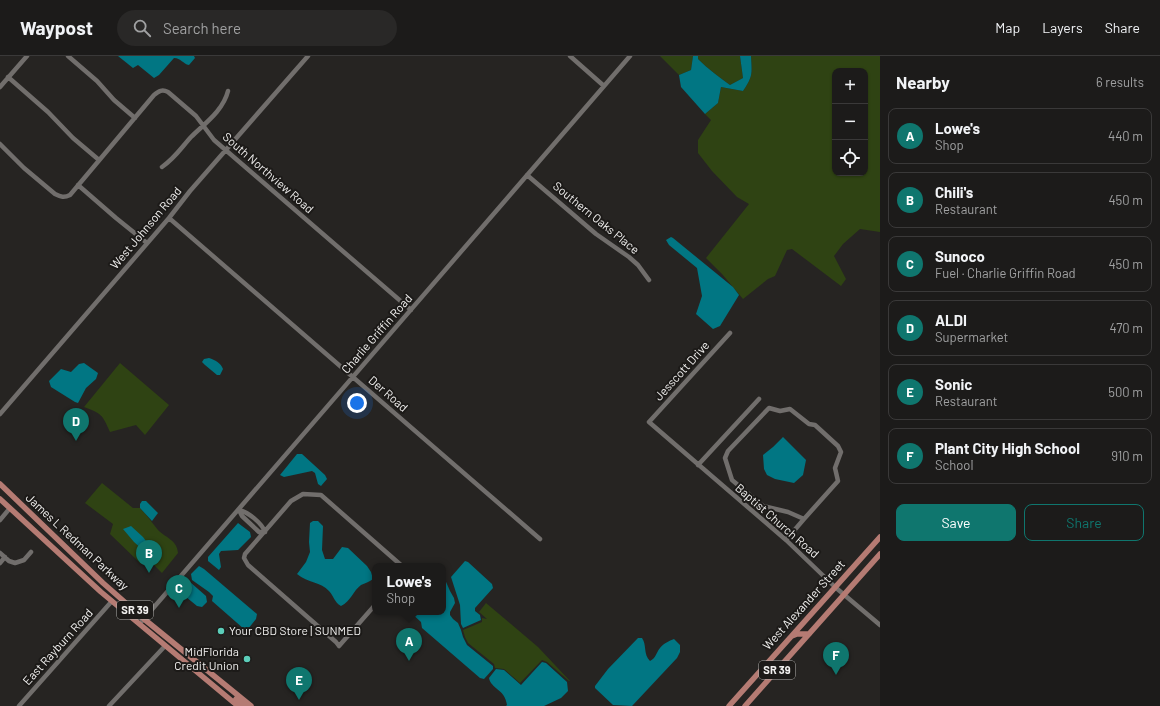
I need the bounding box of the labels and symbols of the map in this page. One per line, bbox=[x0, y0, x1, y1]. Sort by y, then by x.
street label: South Northview Road bbox=[220, 129, 317, 215]
street label: Southern Oaks Place bbox=[551, 178, 642, 256]
street label: West Johnson Road bbox=[107, 183, 184, 271]
street label: Charlie Griffin Road bbox=[338, 291, 414, 376]
street label: Jesscott Drive bbox=[651, 338, 712, 403]
street label: Der Road bbox=[366, 373, 411, 414]
your location bbox=[347, 393, 367, 413]
pin: D bbox=[63, 408, 89, 441]
street label: Baptist Church Road bbox=[733, 480, 822, 560]
street label: James L Redman Parkway bbox=[23, 490, 132, 593]
pin: B bbox=[136, 540, 162, 573]
street label: West Alexander Street bbox=[759, 557, 847, 652]
pin: C bbox=[166, 575, 192, 608]
road number: SR 39 bbox=[117, 601, 153, 619]
street label: East Rayburn Road bbox=[19, 605, 95, 687]
place label: Your CBD Store | SUNMED bbox=[229, 623, 361, 637]
marker: Your CBD Store | SUNMED bbox=[216, 626, 226, 636]
pin: A bbox=[396, 628, 422, 661]
pin: F bbox=[823, 642, 849, 675]
place label: MidFlorida Credit Union bbox=[174, 644, 239, 672]
marker: MidFlorida Credit Union bbox=[242, 654, 252, 664]
road number: SR 39 bbox=[759, 661, 795, 679]
pin: E bbox=[286, 667, 312, 700]

